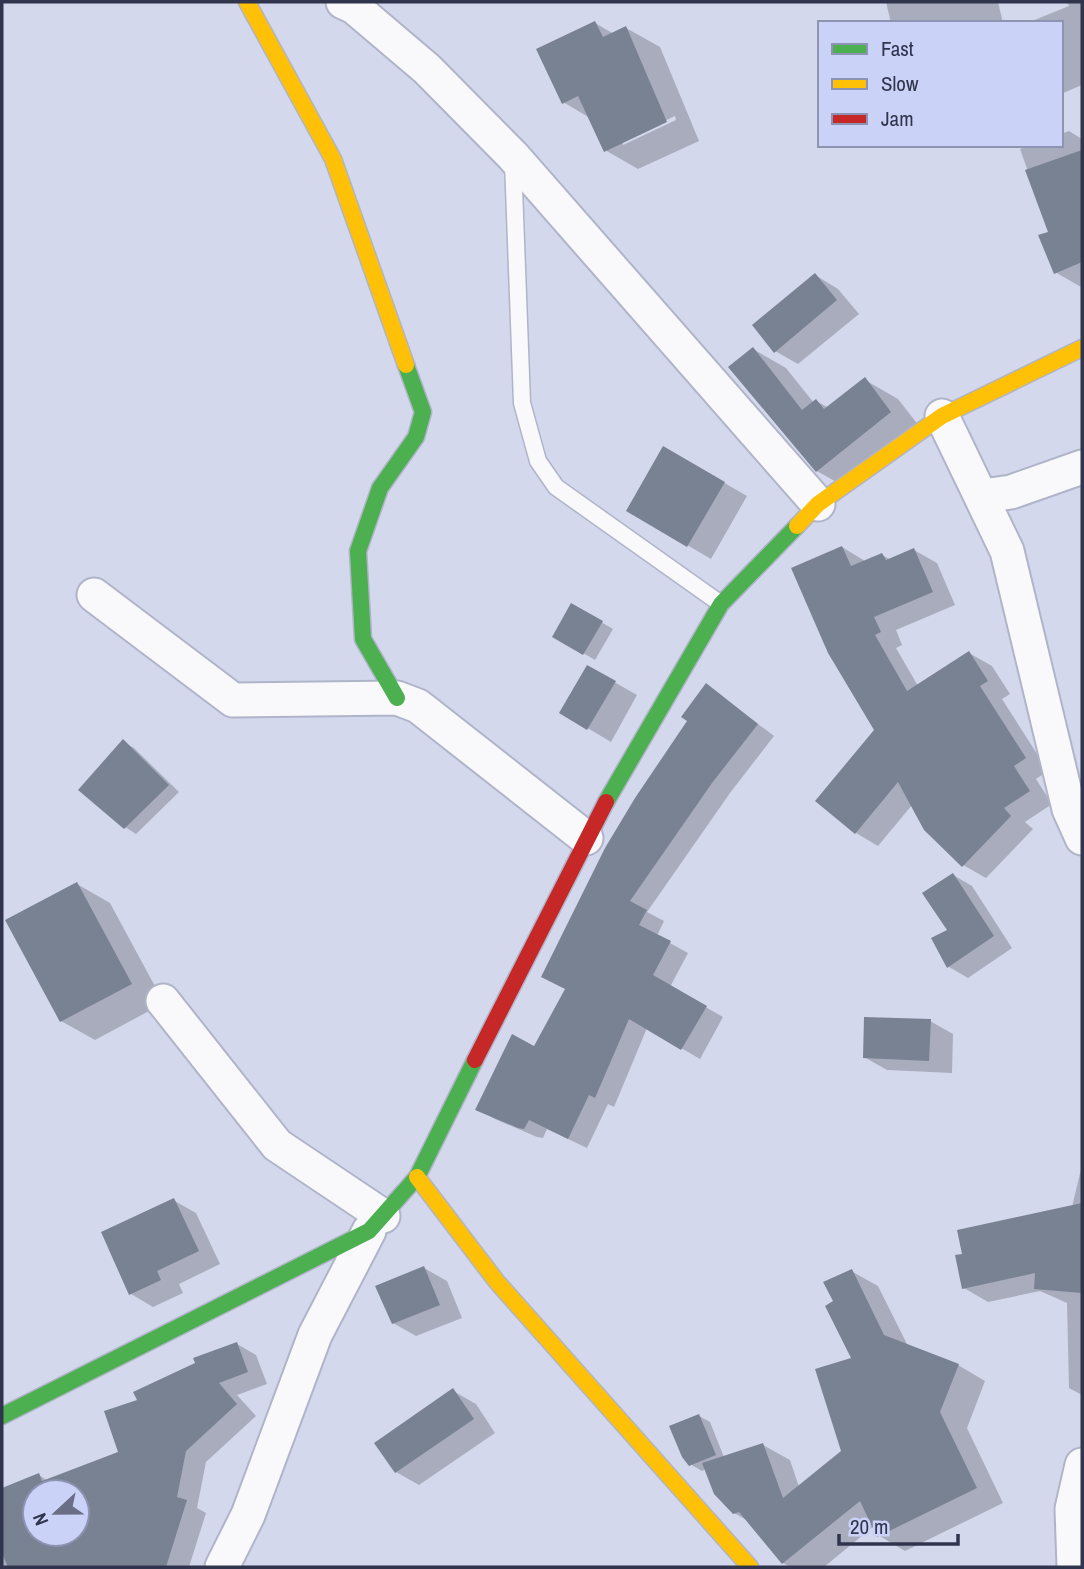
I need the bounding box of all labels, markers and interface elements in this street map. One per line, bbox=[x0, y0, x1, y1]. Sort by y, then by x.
legend bbox=[818, 21, 1063, 147]
text: Fast bbox=[881, 34, 914, 63]
text: Slow bbox=[881, 69, 919, 98]
text: Jam bbox=[881, 104, 914, 133]
north arrow bbox=[21, 1478, 91, 1548]
scale bar bbox=[839, 1502, 958, 1546]
text: N bbox=[26, 1509, 54, 1529]
text: 20 m bbox=[850, 1512, 888, 1541]

